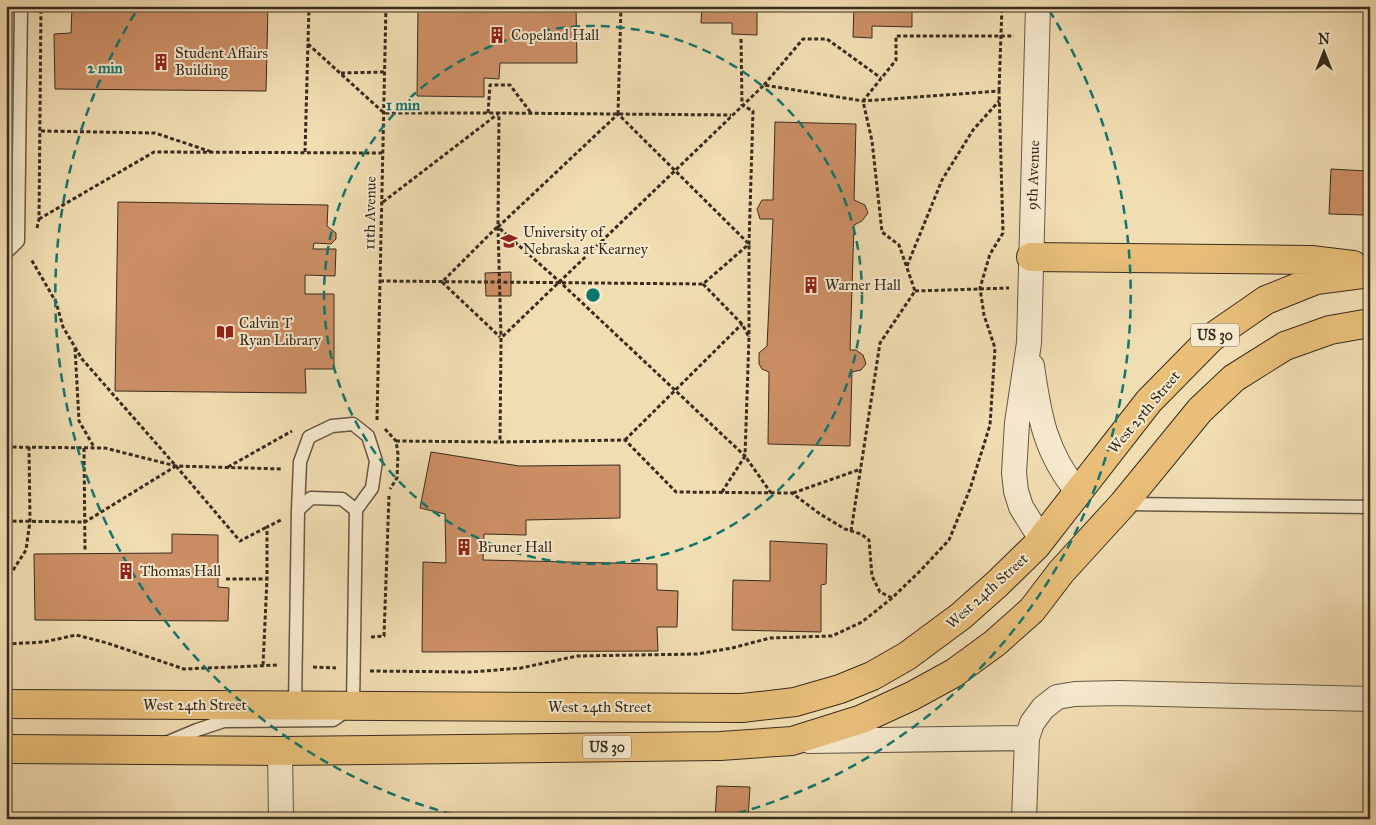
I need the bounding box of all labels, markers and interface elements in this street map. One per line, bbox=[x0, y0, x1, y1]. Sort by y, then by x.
building icon: Copeland Hall bbox=[487, 25, 507, 45]
place label: Copeland Hall bbox=[511, 26, 600, 44]
north arrow bbox=[1298, 28, 1348, 78]
text: N bbox=[1318, 31, 1330, 48]
place label: Student Affairs Building bbox=[175, 44, 268, 79]
building icon: Student Affairs Building bbox=[151, 52, 171, 72]
text: 2 min bbox=[87, 59, 124, 77]
text: 1 min bbox=[386, 96, 421, 114]
street label: 9th Avenue bbox=[1023, 140, 1043, 210]
street label: 11th Avenue bbox=[360, 176, 380, 250]
place label: University of Nebraska at Kearney bbox=[523, 223, 649, 258]
school or university icon: University of Nebraska at Kearney bbox=[499, 231, 519, 251]
building icon: Warner Hall bbox=[801, 275, 821, 295]
place label: Warner Hall bbox=[825, 276, 902, 294]
centre of rings bbox=[584, 286, 602, 304]
place label: Calvin T Ryan Library bbox=[239, 314, 322, 349]
library icon: Calvin T Ryan Library bbox=[215, 322, 235, 342]
road number: US 30 bbox=[1191, 324, 1239, 346]
street label: West 25th Street bbox=[1104, 367, 1184, 457]
building icon: Bruner Hall bbox=[454, 537, 474, 557]
place label: Bruner Hall bbox=[478, 538, 553, 556]
street label: West 24th Street bbox=[942, 549, 1032, 632]
building icon: Thomas Hall bbox=[116, 561, 136, 581]
place label: Thomas Hall bbox=[140, 562, 222, 580]
street label: West 24th Street bbox=[143, 696, 248, 714]
street label: West 24th Street bbox=[548, 698, 653, 716]
road number: US 30 bbox=[583, 736, 631, 759]

